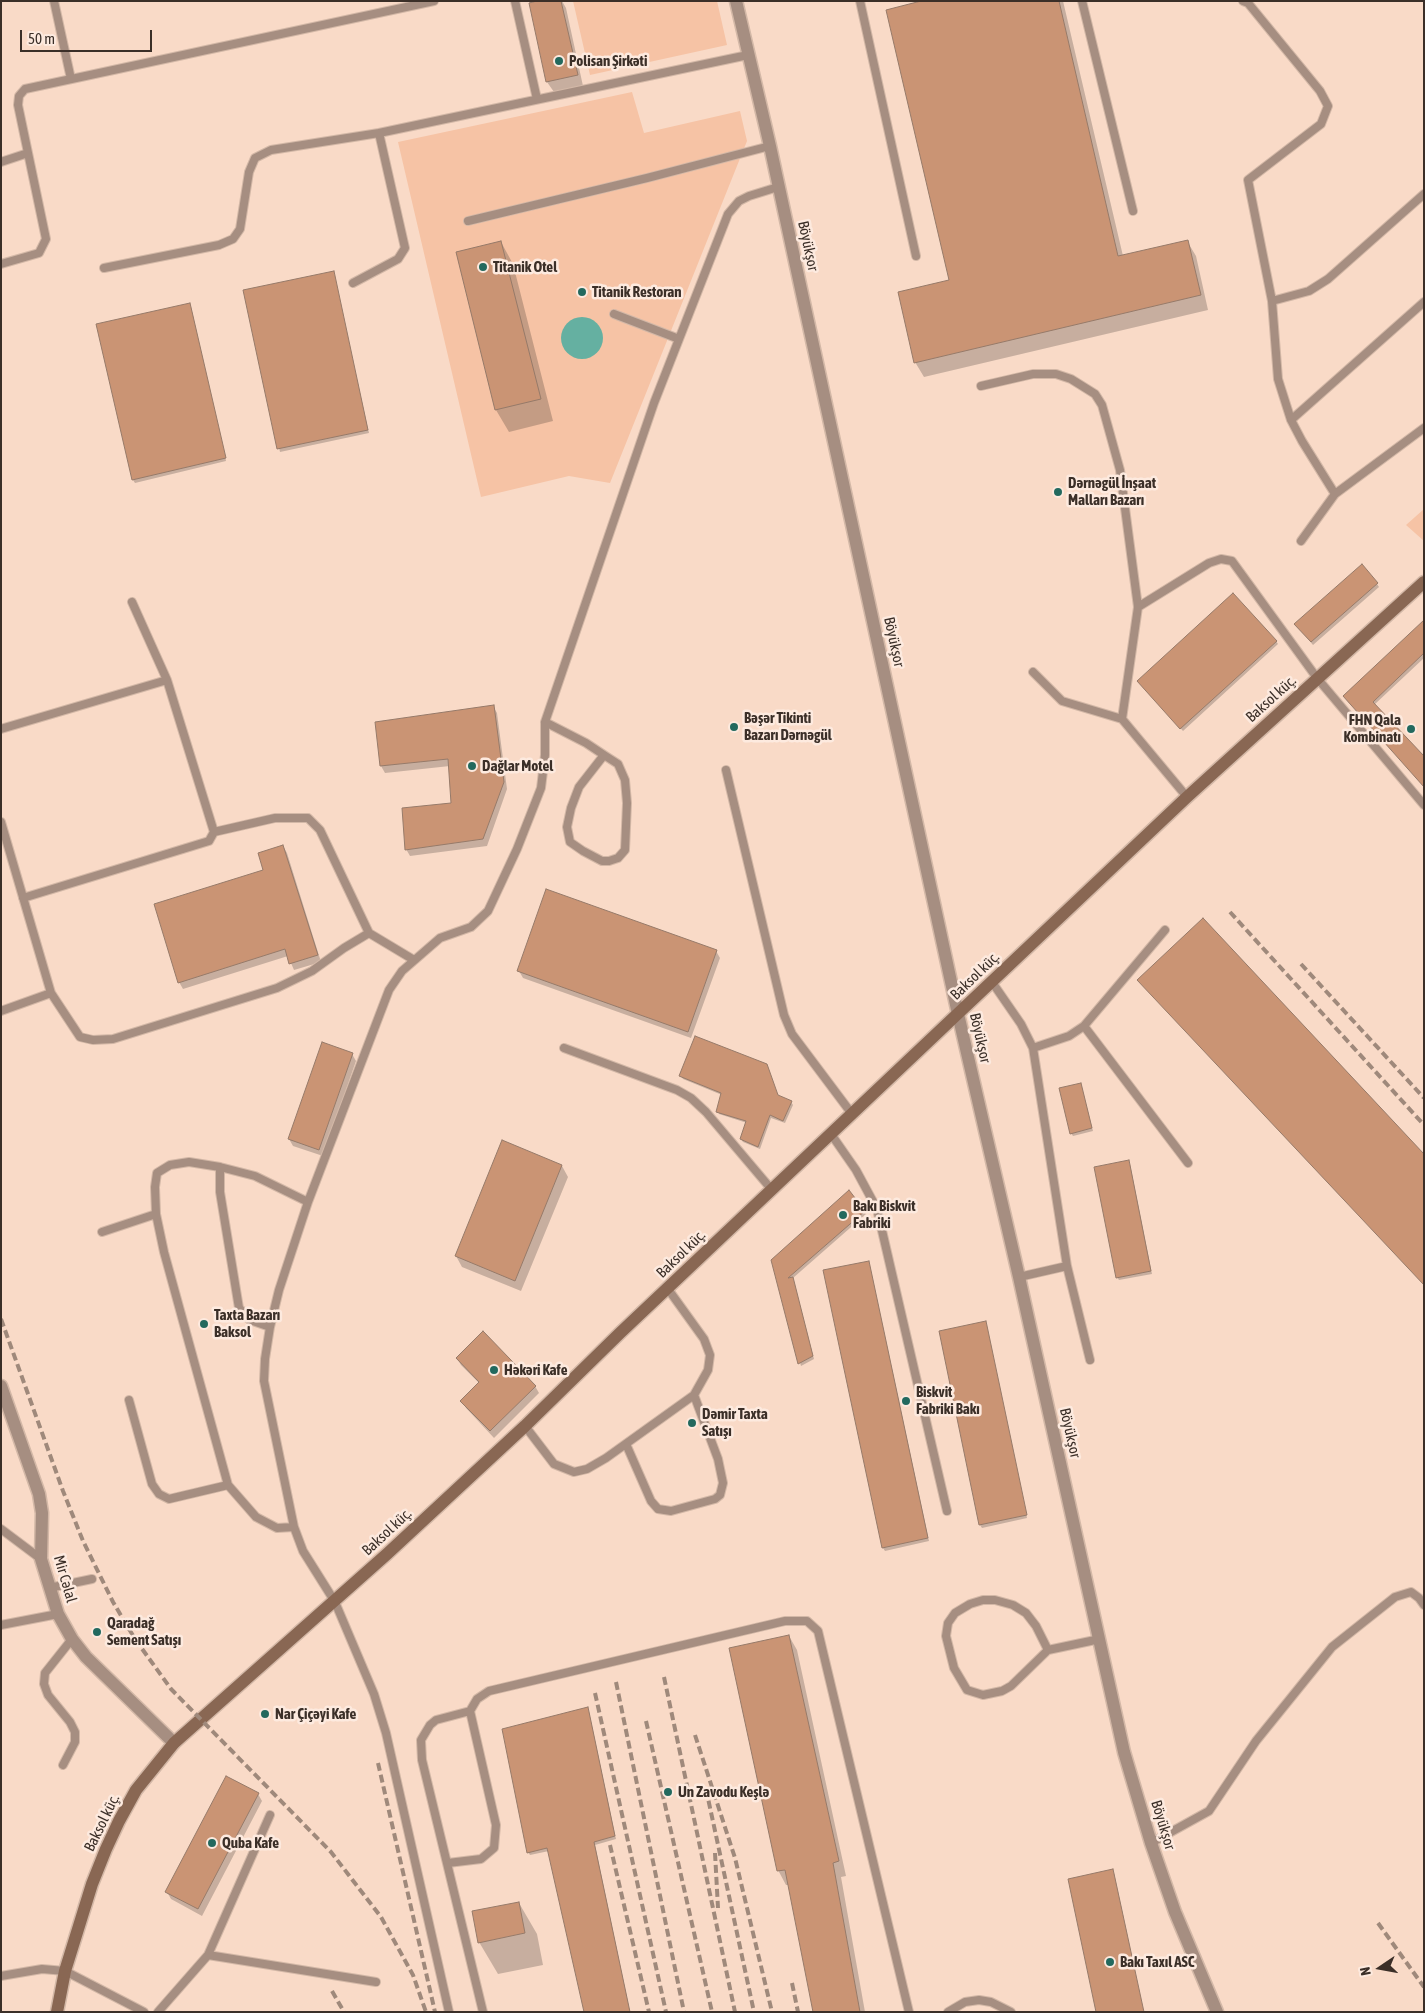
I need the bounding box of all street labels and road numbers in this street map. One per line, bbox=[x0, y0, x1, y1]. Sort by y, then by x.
street label: Böyükşor bbox=[794, 219, 822, 273]
street label: Böyükşor bbox=[880, 615, 908, 669]
street label: Baksol küç. bbox=[1242, 672, 1300, 726]
street label: Baksol küç. bbox=[947, 948, 1003, 1004]
street label: Böyükşor bbox=[966, 1011, 994, 1065]
street label: Baksol küç. bbox=[653, 1226, 709, 1282]
street label: Böyükşor bbox=[1056, 1406, 1084, 1460]
street label: Baksol küç. bbox=[359, 1505, 415, 1559]
street label: Mir Cəlal bbox=[50, 1553, 80, 1605]
street label: Baksol küç. bbox=[81, 1792, 123, 1854]
street label: Böyükşor bbox=[1147, 1798, 1179, 1852]

